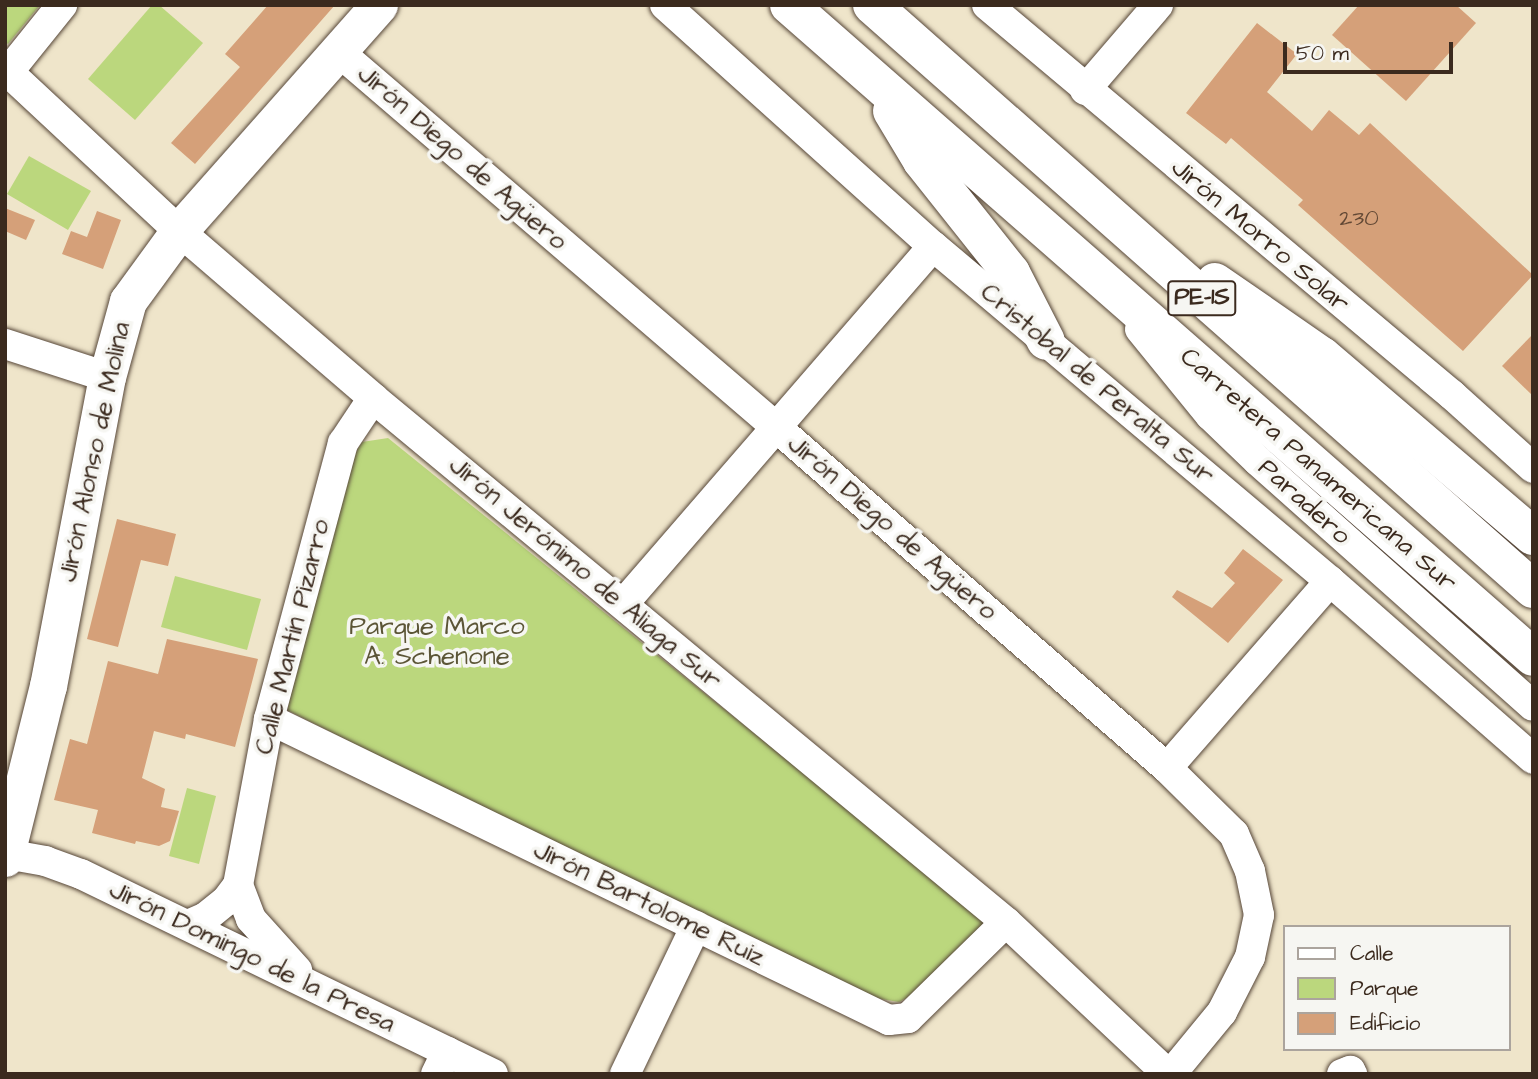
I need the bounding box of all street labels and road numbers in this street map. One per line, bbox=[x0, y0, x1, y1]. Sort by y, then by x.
street label: Jirón Diego de Agüero bbox=[351, 58, 573, 258]
street label: Jirón Morro Solar bbox=[1165, 152, 1355, 320]
street label: Cristobal de Peralta Sur bbox=[974, 277, 1220, 491]
road number: PE-1S bbox=[1167, 278, 1237, 318]
street label: Jirón Alonso de Molina bbox=[52, 319, 138, 585]
street label: Carretera Panamericana Sur bbox=[1173, 341, 1463, 599]
street label: Jirón Diego de Agüero bbox=[781, 428, 1003, 628]
street label: Jirón Jerónimo de Aliaga Sur bbox=[442, 450, 728, 696]
street label: Paradero bbox=[1251, 452, 1357, 552]
street label: Calle Martín Pizarro bbox=[249, 516, 337, 758]
street label: Jirón Bartolome Ruiz bbox=[528, 834, 770, 974]
street label: Jirón Domingo de la Presa bbox=[104, 874, 400, 1040]

